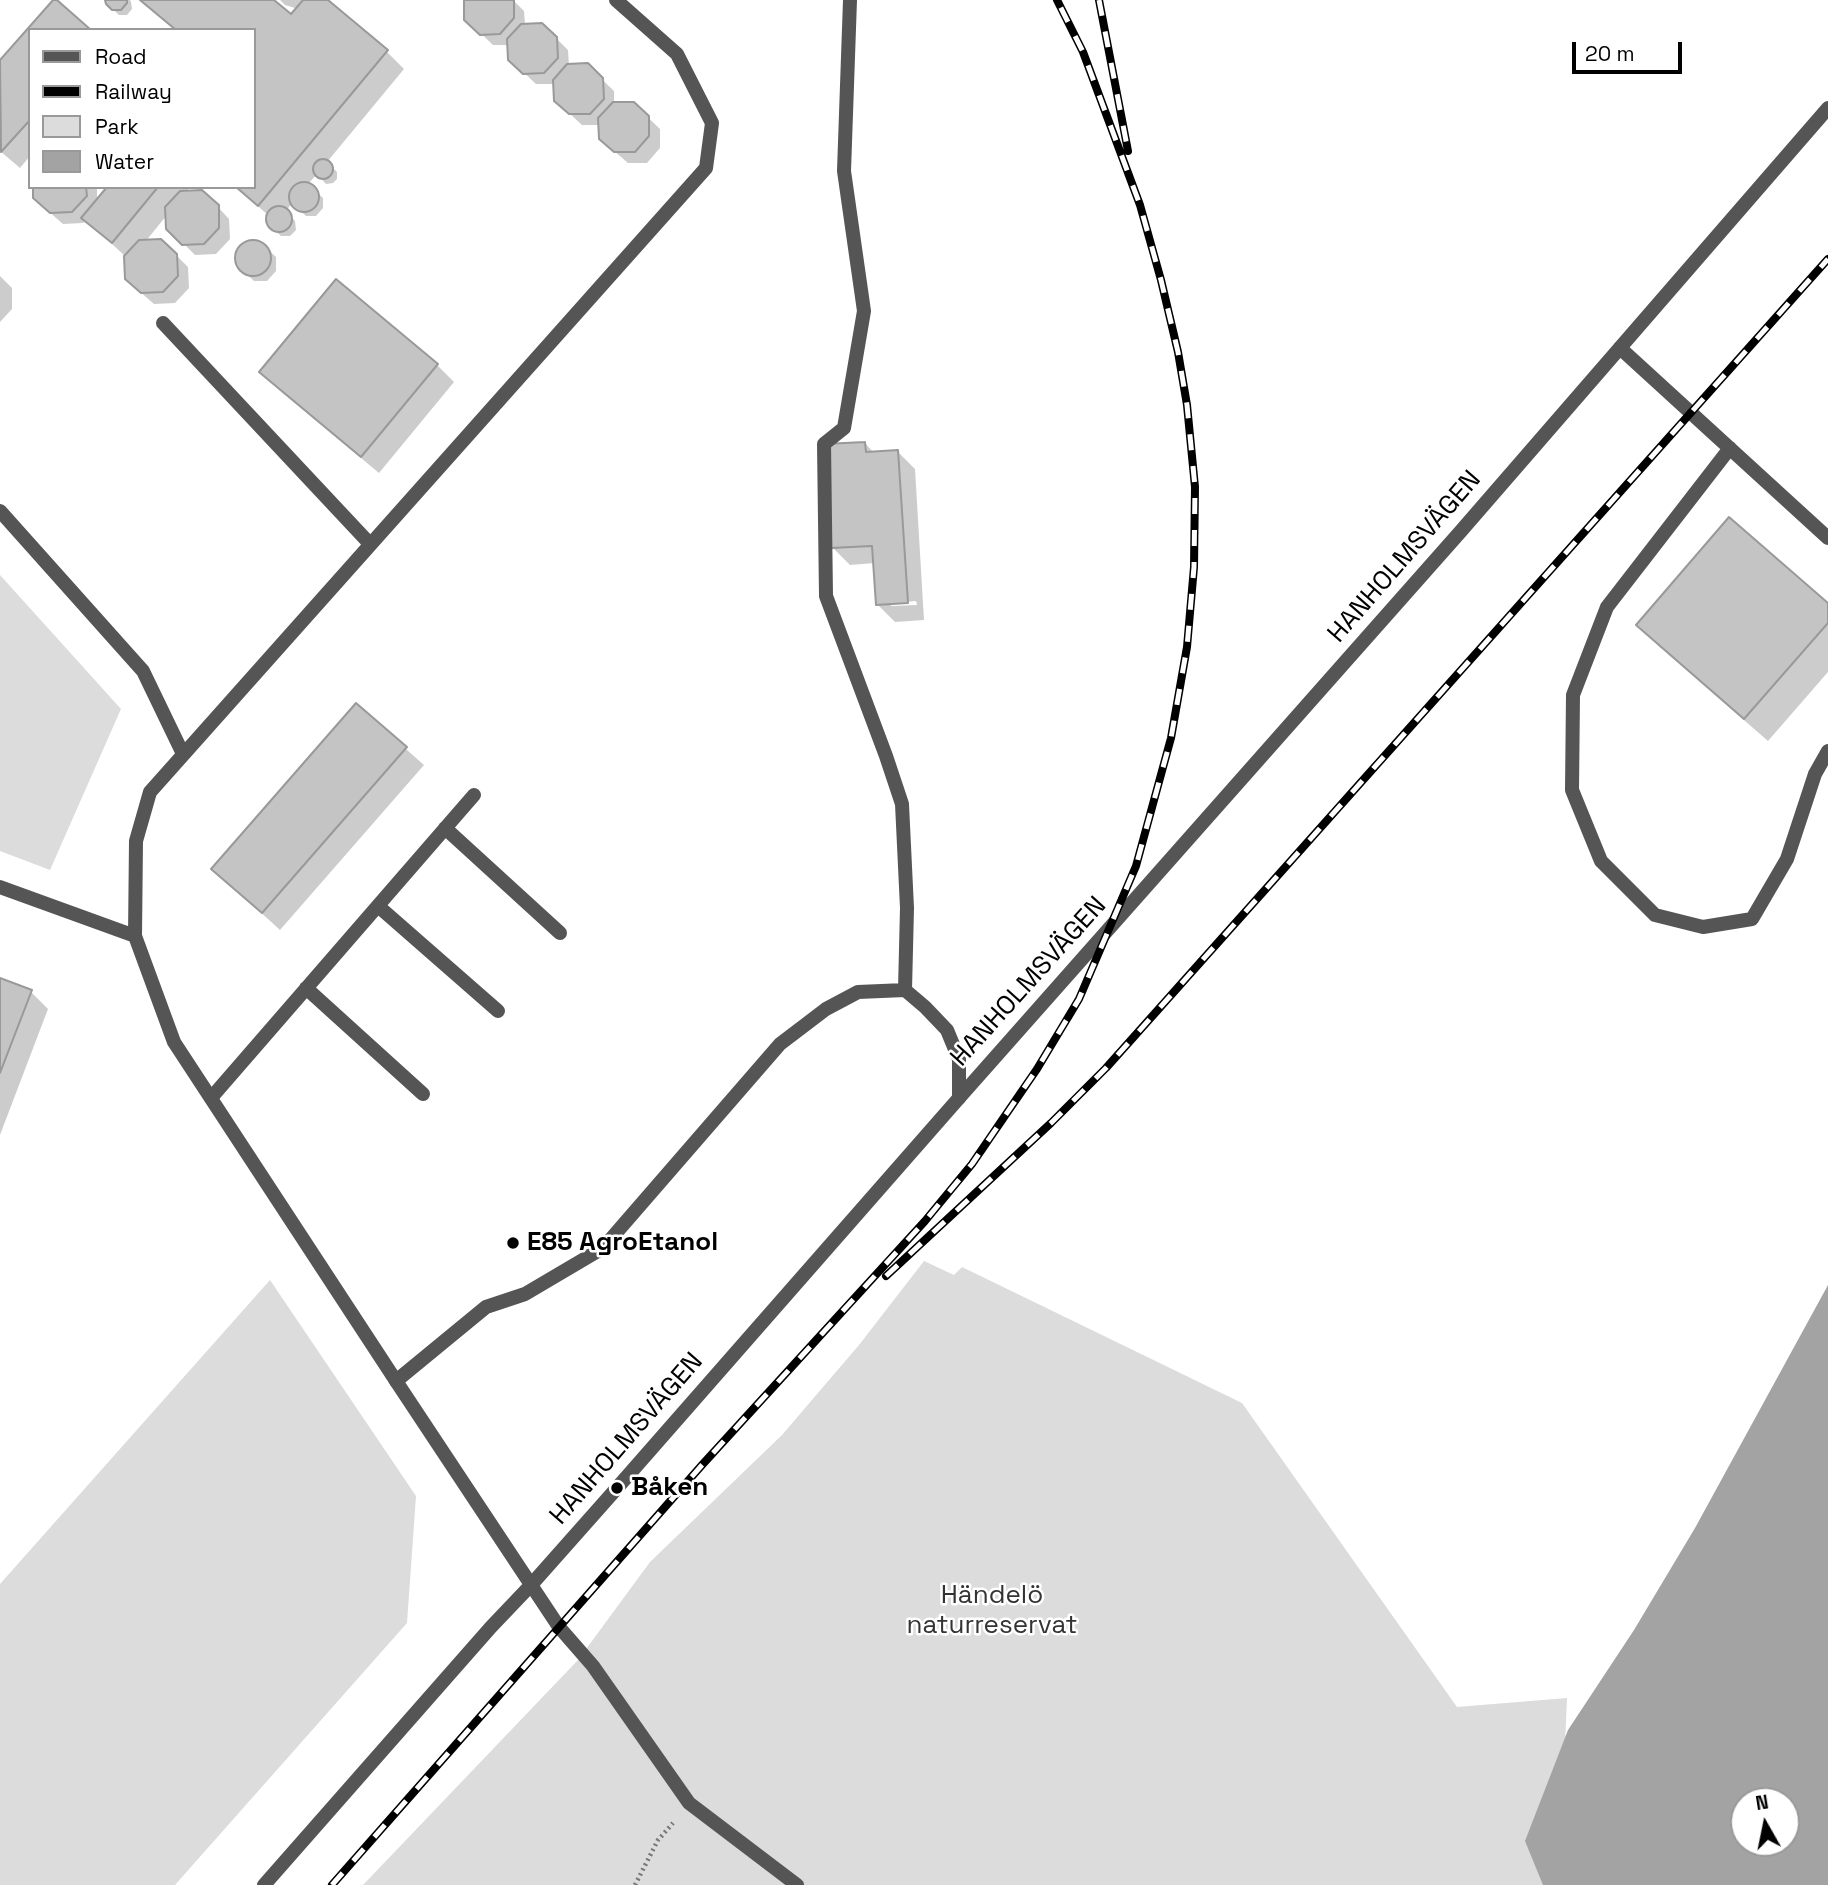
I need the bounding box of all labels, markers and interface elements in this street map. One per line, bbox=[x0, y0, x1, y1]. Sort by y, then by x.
legend bbox=[28, 28, 256, 189]
scale bar bbox=[1576, 28, 1686, 72]
text: 20 m bbox=[1585, 40, 1635, 67]
text: Road bbox=[95, 43, 147, 70]
text: Railway bbox=[95, 78, 172, 105]
text: Park bbox=[95, 113, 139, 140]
text: Water bbox=[95, 148, 154, 175]
street label: HANHOLMSVÄGEN bbox=[1322, 465, 1488, 649]
street label: HANHOLMSVÄGEN bbox=[945, 891, 1113, 1073]
place label: E85 AgroEtanol bbox=[527, 1227, 718, 1259]
marker: E85 AgroEtanol bbox=[505, 1235, 521, 1251]
street label: HANHOLMSVÄGEN bbox=[544, 1347, 710, 1531]
place label: Båken bbox=[631, 1472, 708, 1504]
marker: Båken bbox=[609, 1480, 625, 1496]
park label: Händelö naturreservat bbox=[906, 1580, 1078, 1642]
north arrow bbox=[1730, 1787, 1800, 1857]
text: N bbox=[1754, 1789, 1770, 1816]

